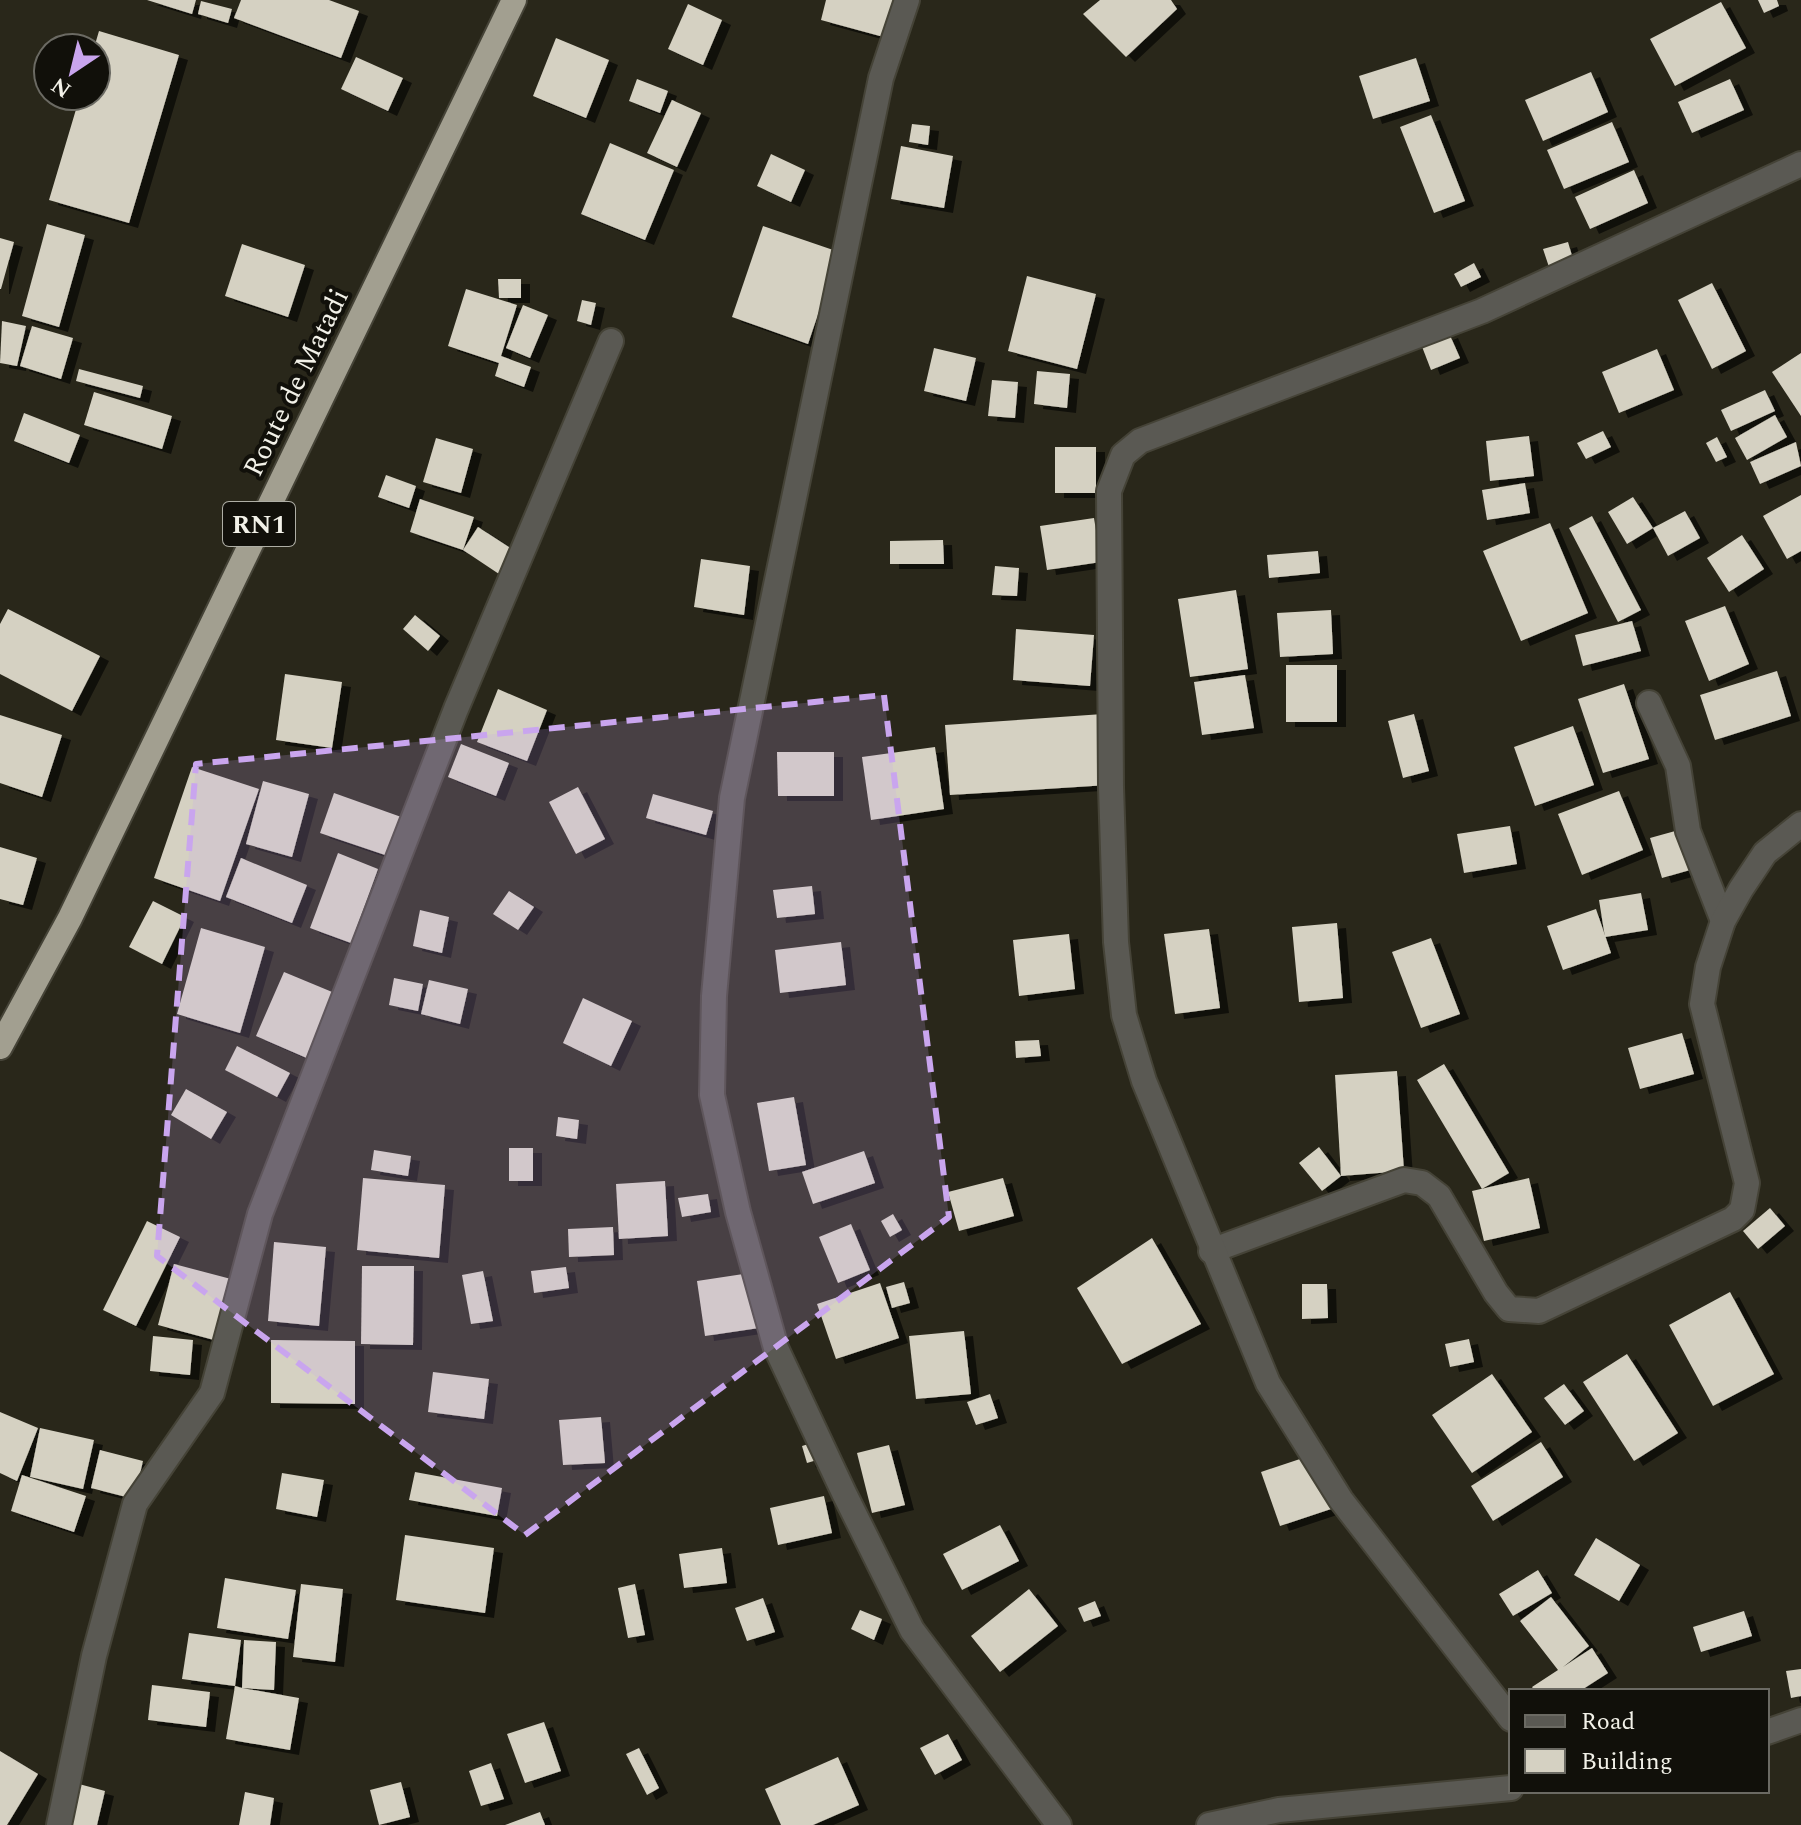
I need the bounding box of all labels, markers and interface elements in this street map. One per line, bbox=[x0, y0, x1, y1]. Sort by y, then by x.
north arrow bbox=[32, 32, 112, 112]
text: N bbox=[45, 68, 78, 106]
street label: Route de Matadi bbox=[232, 281, 361, 484]
road number: RN1 bbox=[223, 502, 295, 546]
legend bbox=[1509, 1689, 1769, 1793]
text: Road bbox=[1581, 1704, 1635, 1740]
text: Building bbox=[1581, 1744, 1673, 1780]

